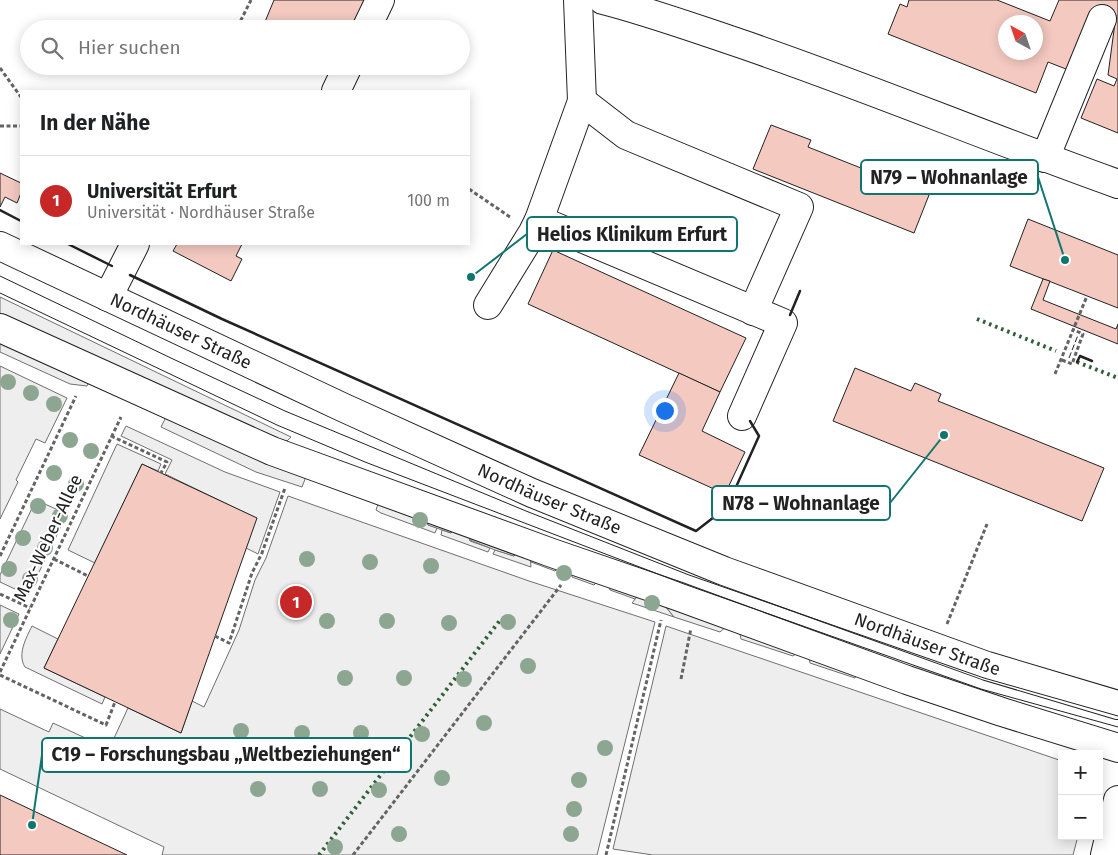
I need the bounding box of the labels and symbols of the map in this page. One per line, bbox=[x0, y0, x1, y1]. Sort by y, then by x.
north arrow bbox=[998, 15, 1043, 60]
callout: N79 – Wohnanlage bbox=[861, 160, 1038, 194]
text: N79 – Wohnanlage bbox=[870, 166, 1028, 189]
callout: Helios Klinikum Erfurt bbox=[527, 217, 737, 251]
text: Helios Klinikum Erfurt bbox=[537, 223, 728, 246]
street label: Nordhäuser Straße bbox=[107, 288, 255, 374]
your location bbox=[652, 398, 678, 424]
street label: Nordhäuser Straße bbox=[474, 459, 624, 539]
street label: Max-Weber-Allee bbox=[9, 471, 87, 605]
callout: N78 – Wohnanlage bbox=[712, 486, 890, 520]
text: N78 – Wohnanlage bbox=[722, 492, 880, 515]
pin: 1 bbox=[280, 583, 312, 621]
street label: Nordhäuser Straße bbox=[851, 608, 1003, 680]
callout: C19 – Forschungsbau „Weltbeziehungen“ bbox=[42, 738, 411, 772]
text: C19 – Forschungsbau „Weltbeziehungen“ bbox=[52, 743, 400, 766]

